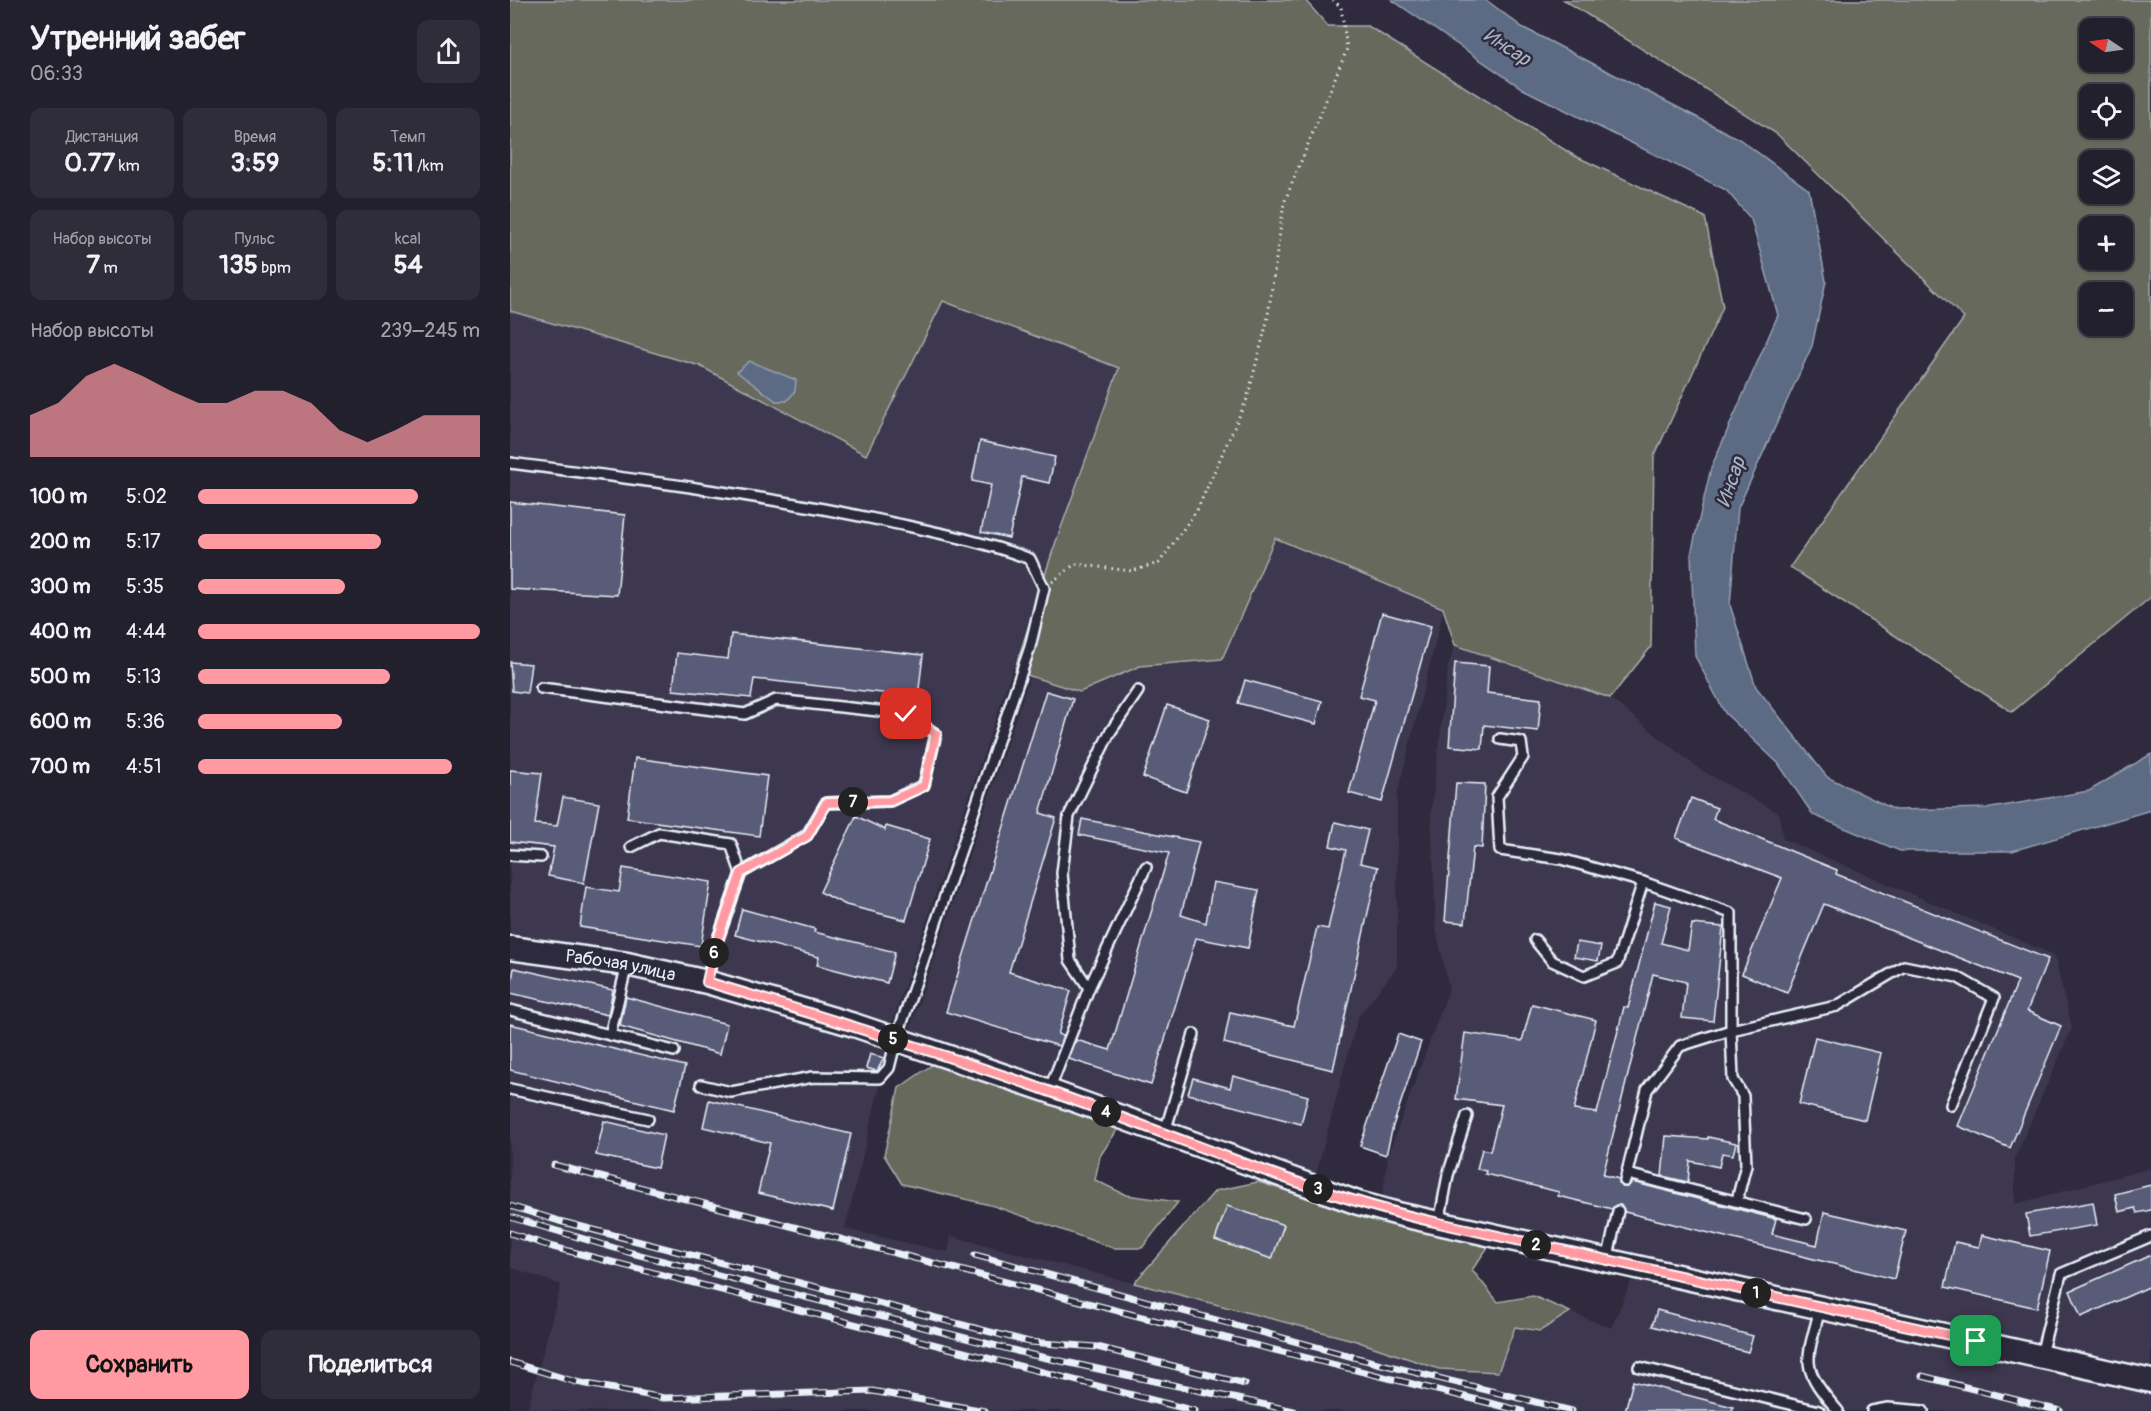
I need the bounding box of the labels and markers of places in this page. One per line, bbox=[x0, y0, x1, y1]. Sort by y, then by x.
pin bbox=[880, 688, 931, 739]
pin: 7 bbox=[838, 787, 868, 817]
pin: 6 bbox=[699, 938, 729, 968]
pin: 5 bbox=[878, 1024, 908, 1054]
pin: 4 bbox=[1091, 1097, 1121, 1127]
pin: 3 bbox=[1303, 1174, 1333, 1204]
pin: 2 bbox=[1521, 1230, 1551, 1260]
pin: 1 bbox=[1741, 1278, 1771, 1308]
pin bbox=[1950, 1315, 2001, 1366]

